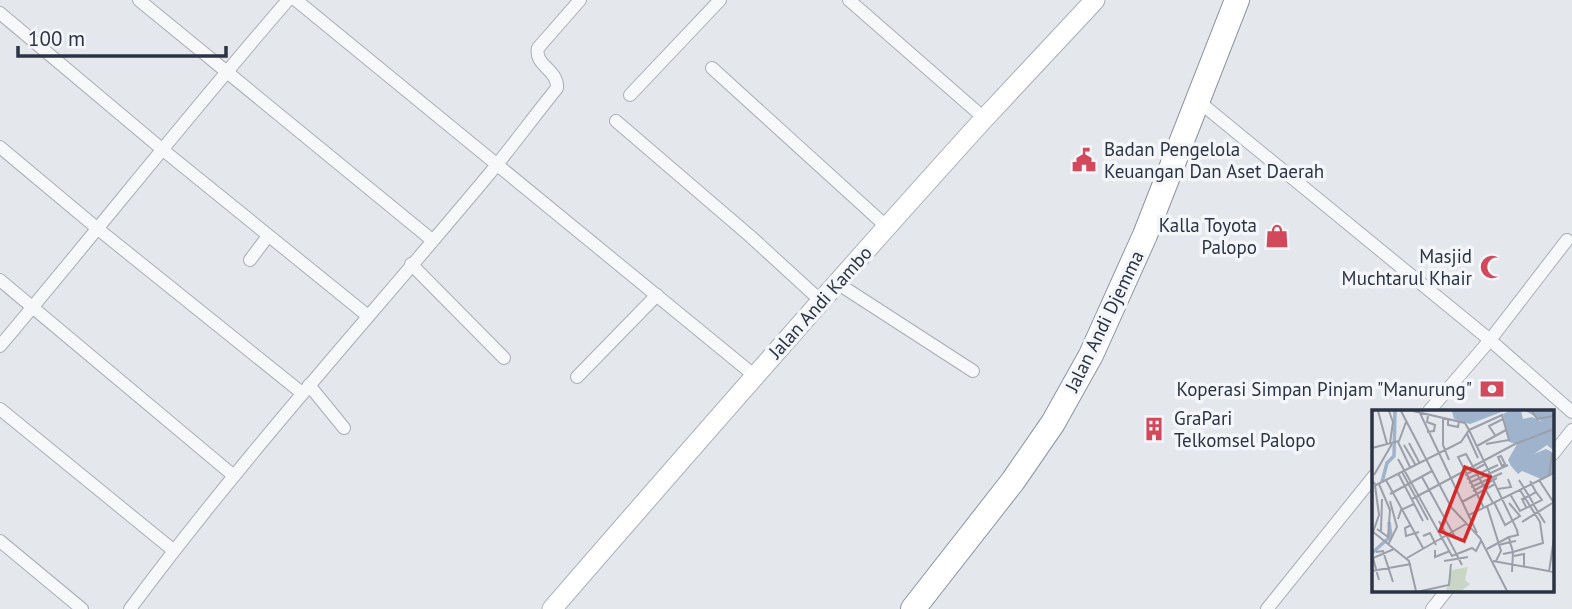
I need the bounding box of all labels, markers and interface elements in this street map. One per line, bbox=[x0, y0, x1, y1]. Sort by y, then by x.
scale bar bbox=[18, 14, 226, 58]
text: 100 m bbox=[28, 25, 85, 52]
place label: Badan Pengelola Keuangan Dan Aset Daerah bbox=[1104, 137, 1324, 183]
public building icon: Badan Pengelola Keuangan Dan Aset Daerah bbox=[1070, 146, 1098, 174]
place label: Kalla Toyota Palopo bbox=[1159, 213, 1257, 259]
shop icon: Kalla Toyota Palopo bbox=[1263, 222, 1291, 250]
street label: Jalan Andi Kambo bbox=[763, 241, 877, 364]
place label: Masjid Muchtarul Khair bbox=[1342, 244, 1473, 290]
street label: Jalan Andi Djemma bbox=[1059, 246, 1149, 396]
mosque icon: Masjid Muchtarul Khair bbox=[1478, 253, 1506, 281]
bank icon: Koperasi Simpan Pinjam "Manurung" bbox=[1478, 375, 1506, 403]
place label: Koperasi Simpan Pinjam "Manurung" bbox=[1176, 377, 1472, 401]
place label: GraPari Telkomsel Palopo bbox=[1174, 406, 1316, 452]
inset map bbox=[1372, 410, 1554, 592]
building icon: GraPari Telkomsel Palopo bbox=[1140, 415, 1168, 443]

